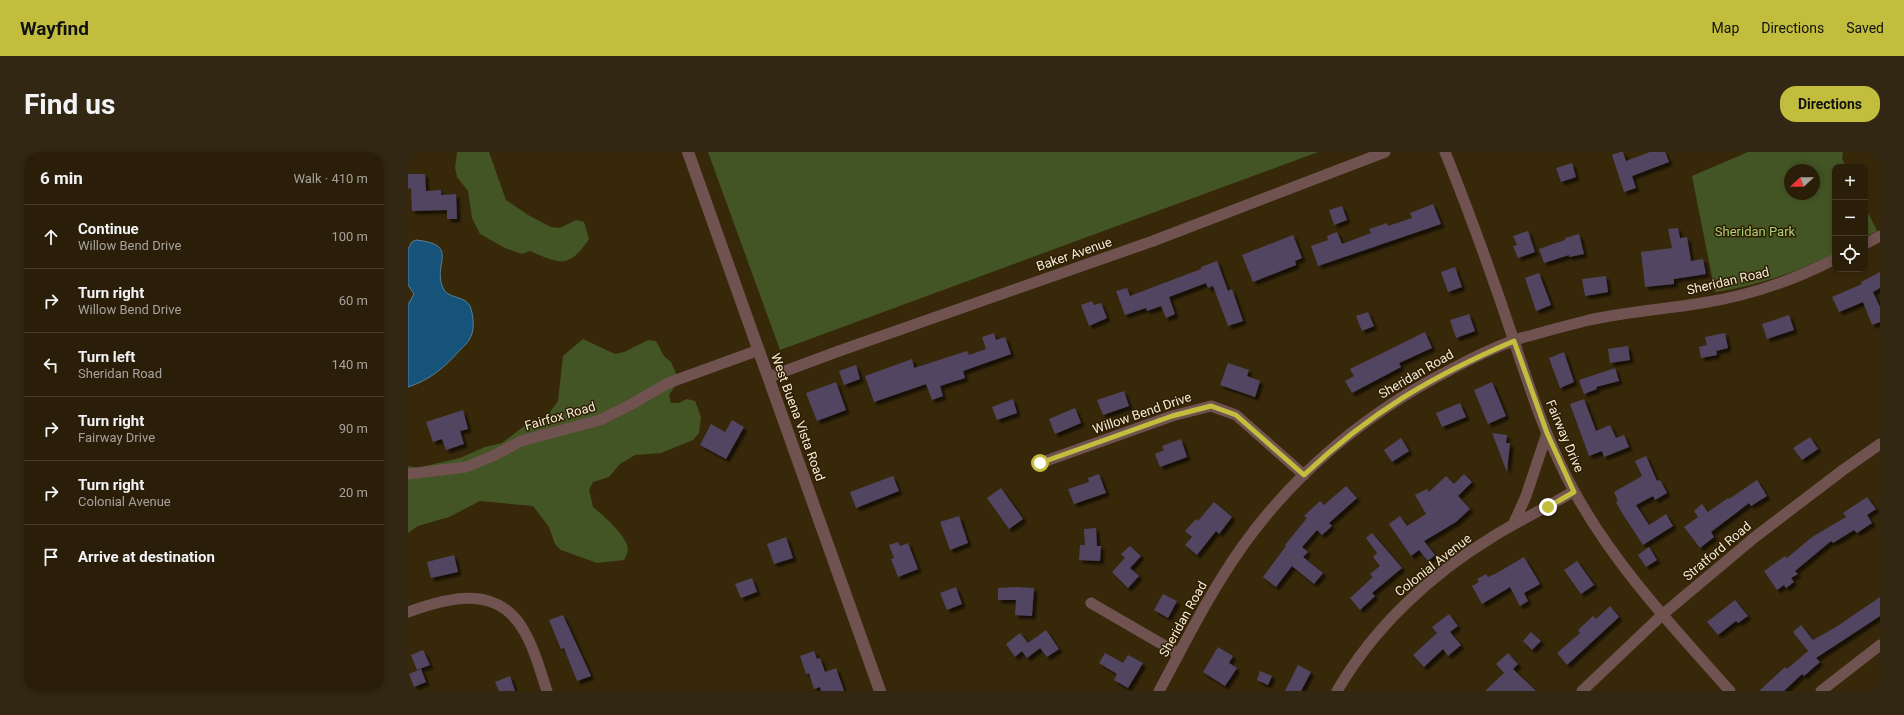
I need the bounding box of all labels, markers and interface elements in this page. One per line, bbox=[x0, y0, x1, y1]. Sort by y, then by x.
text: Wayfind bbox=[20, 17, 89, 40]
text: Map bbox=[1712, 20, 1739, 36]
text: Directions bbox=[1761, 20, 1824, 36]
text: Saved bbox=[1846, 20, 1884, 36]
button: Directions bbox=[1780, 86, 1880, 122]
text: Find us bbox=[24, 88, 115, 121]
north arrow bbox=[1784, 164, 1820, 200]
map controls bbox=[1832, 164, 1868, 272]
button: + bbox=[1832, 164, 1868, 200]
text: 6 min bbox=[40, 168, 83, 188]
text: Walk · 410 m bbox=[293, 171, 368, 186]
button: − bbox=[1832, 200, 1868, 236]
text: Continue bbox=[78, 220, 139, 238]
park label: Sheridan Park bbox=[1715, 224, 1796, 239]
icon: ahead bbox=[40, 226, 62, 248]
text: 100 m bbox=[331, 229, 368, 244]
street label: Baker Avenue bbox=[1034, 234, 1114, 274]
button: locate bbox=[1832, 236, 1868, 272]
text: Willow Bend Drive bbox=[78, 238, 181, 253]
street label: Sheridan Road bbox=[1685, 264, 1771, 298]
text: Turn right bbox=[78, 284, 144, 302]
icon: right bbox=[40, 290, 62, 312]
text: 60 m bbox=[339, 293, 368, 308]
text: Willow Bend Drive bbox=[78, 302, 181, 317]
street label: Sheridan Road bbox=[1376, 347, 1456, 401]
text: Turn left bbox=[78, 348, 135, 366]
street label: West Buena Vista Road bbox=[768, 351, 828, 483]
icon: left bbox=[40, 354, 62, 376]
text: 140 m bbox=[331, 357, 368, 372]
text: Sheridan Road bbox=[78, 366, 162, 381]
street label: Willow Bend Drive bbox=[1091, 389, 1193, 437]
street label: Fairway Drive bbox=[1543, 398, 1587, 474]
street label: Fairfox Road bbox=[523, 399, 597, 433]
text: Turn right bbox=[78, 412, 144, 430]
icon: right bbox=[40, 418, 62, 440]
text: 90 m bbox=[339, 421, 368, 436]
text: Fairway Drive bbox=[78, 430, 155, 445]
route start bbox=[1031, 454, 1049, 472]
text: Turn right bbox=[78, 476, 144, 494]
icon: right bbox=[40, 482, 62, 504]
text: 20 m bbox=[339, 485, 368, 500]
text: Colonial Avenue bbox=[78, 494, 171, 509]
route end bbox=[1539, 498, 1557, 516]
street label: Stratford Road bbox=[1680, 518, 1754, 584]
street label: Colonial Avenue bbox=[1392, 530, 1474, 599]
icon: arrive bbox=[40, 546, 62, 568]
text: Arrive at destination bbox=[78, 548, 215, 566]
street label: Sheridan Road bbox=[1156, 579, 1210, 659]

